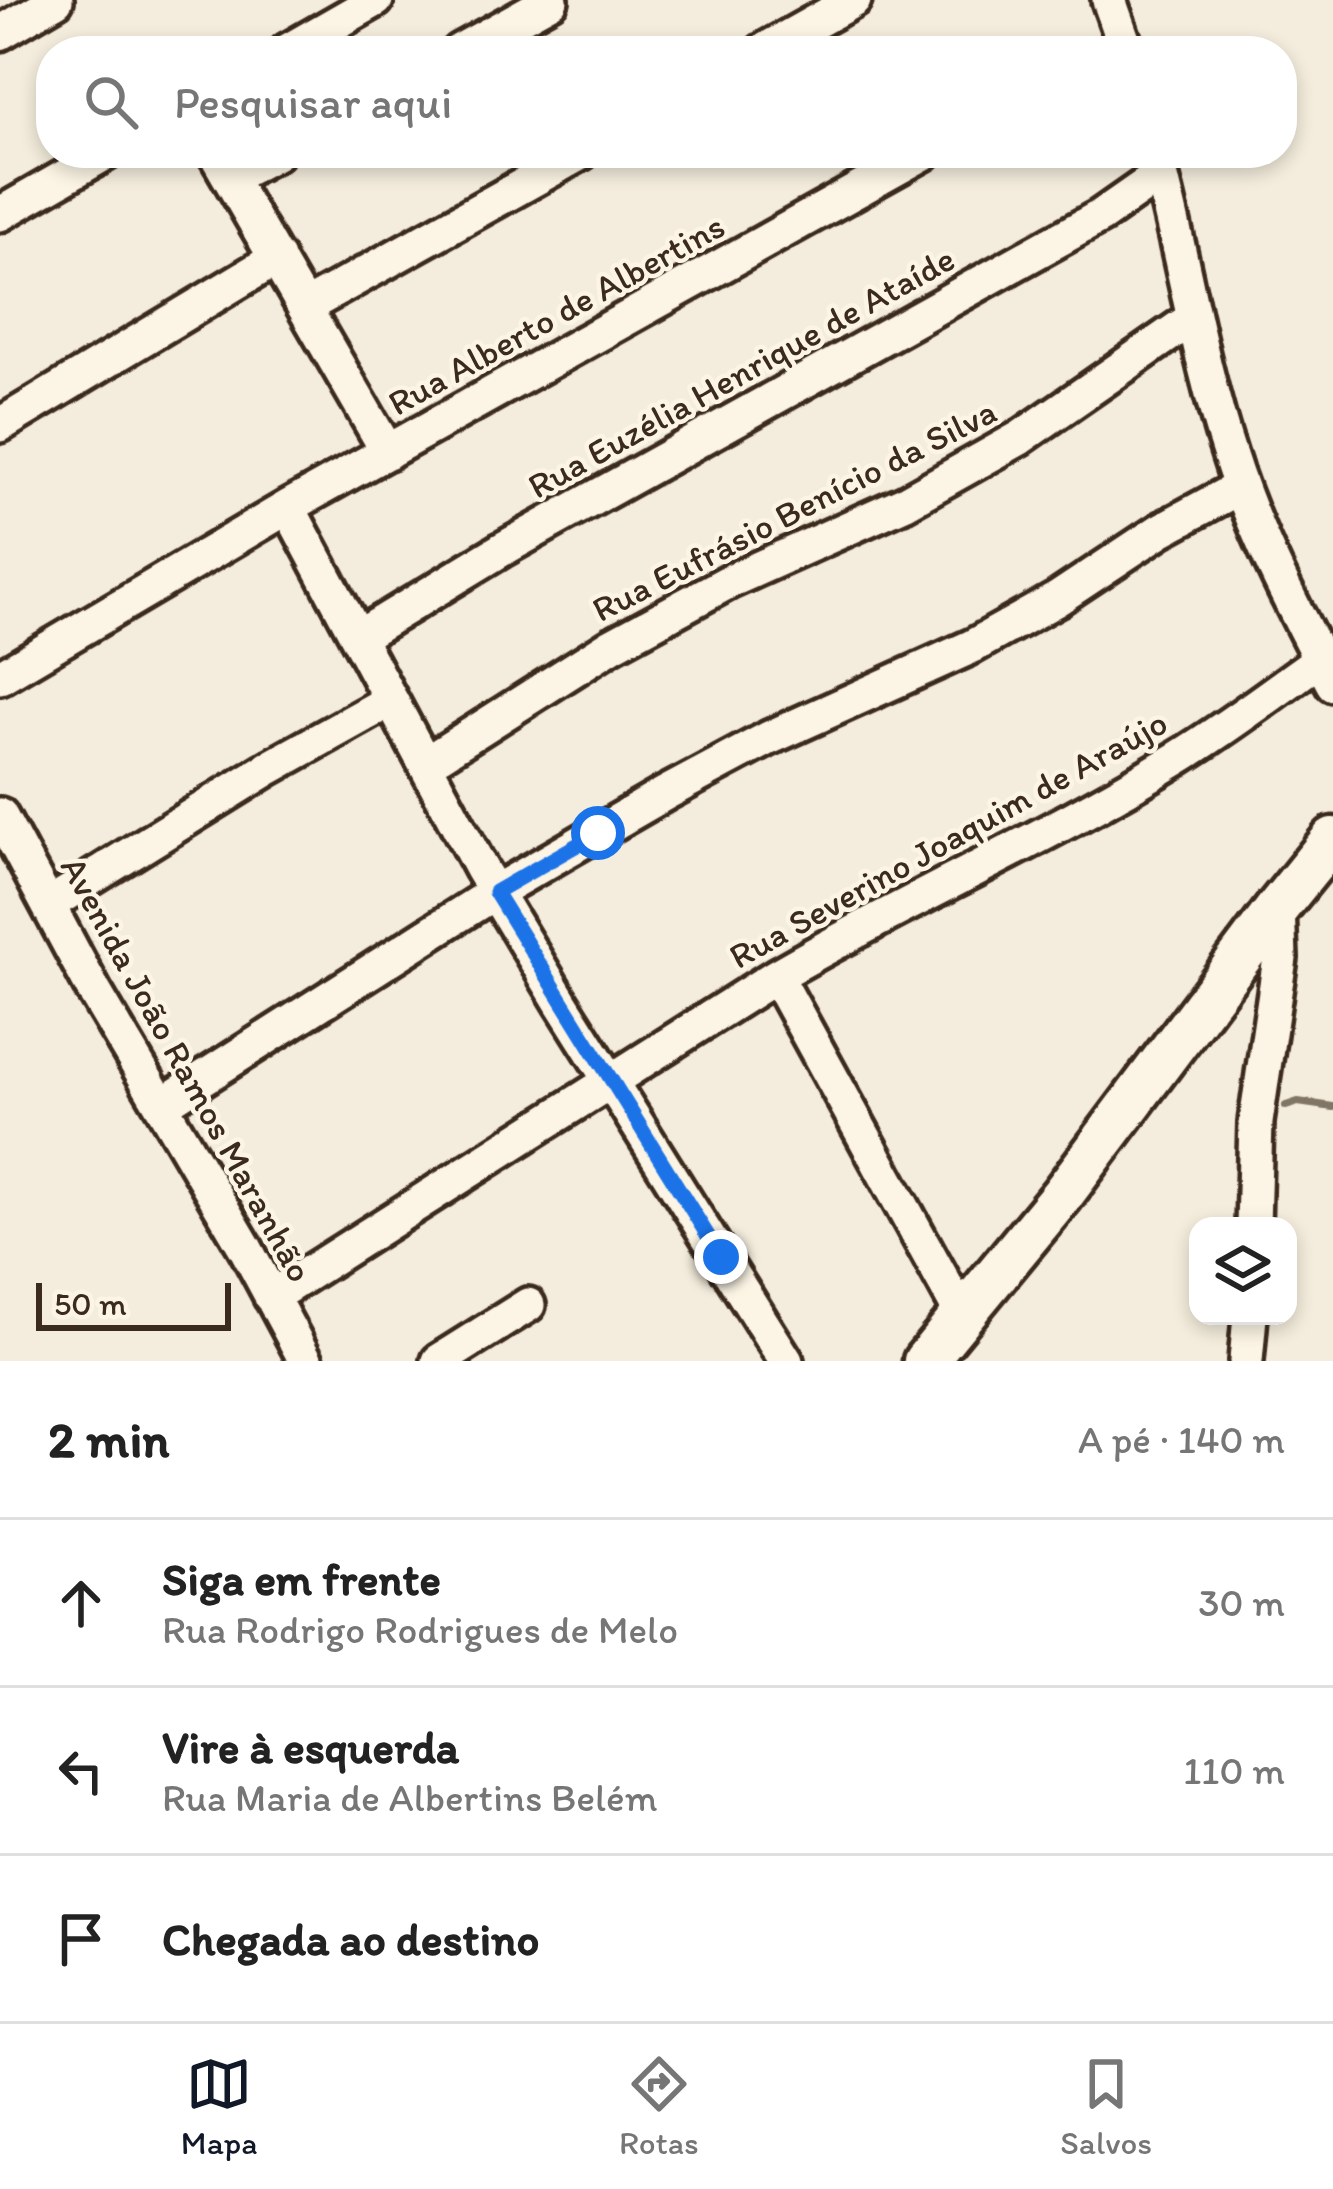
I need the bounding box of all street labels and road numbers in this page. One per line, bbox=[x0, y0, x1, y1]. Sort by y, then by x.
street label: Rua Alberto de Albertins bbox=[380, 204, 732, 424]
street label: Rua Euzélia Henrique de Ataíde bbox=[520, 237, 962, 507]
street label: Rua Eufrásio Benício da Silva bbox=[585, 389, 1003, 631]
street label: Rua Severino Joaquim de Araújo bbox=[721, 700, 1175, 978]
street label: Avenida João Ramos Maranhão bbox=[52, 849, 322, 1289]

